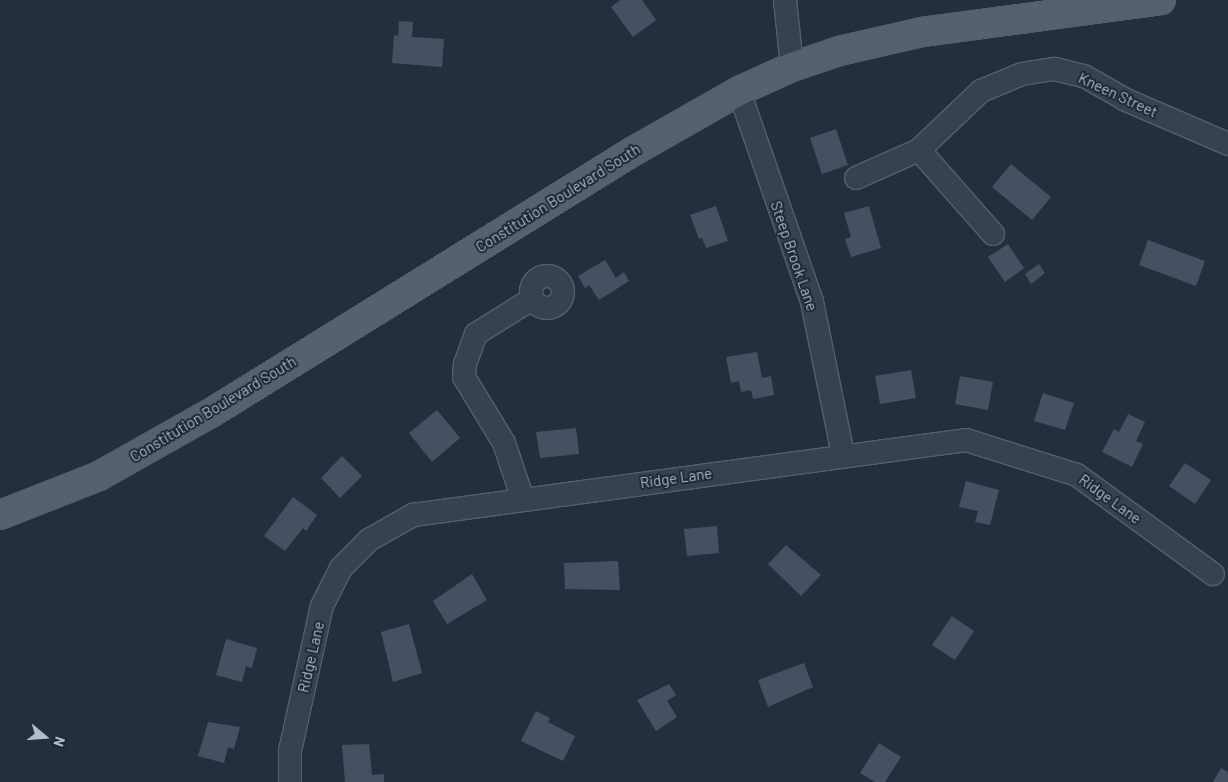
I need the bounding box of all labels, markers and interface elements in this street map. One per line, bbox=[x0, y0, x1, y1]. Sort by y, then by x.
street label: Kneen Street bbox=[1076, 69, 1160, 121]
street label: Constitution Boulevard South bbox=[472, 140, 644, 256]
street label: Steep Brook Lane bbox=[767, 199, 821, 313]
street label: Constitution Boulevard South bbox=[127, 352, 299, 466]
street label: Ridge Lane bbox=[639, 464, 713, 492]
street label: Ridge Lane bbox=[1075, 470, 1145, 528]
street label: Ridge Lane bbox=[294, 620, 328, 694]
north arrow bbox=[20, 712, 70, 762]
text: N bbox=[50, 735, 69, 749]

